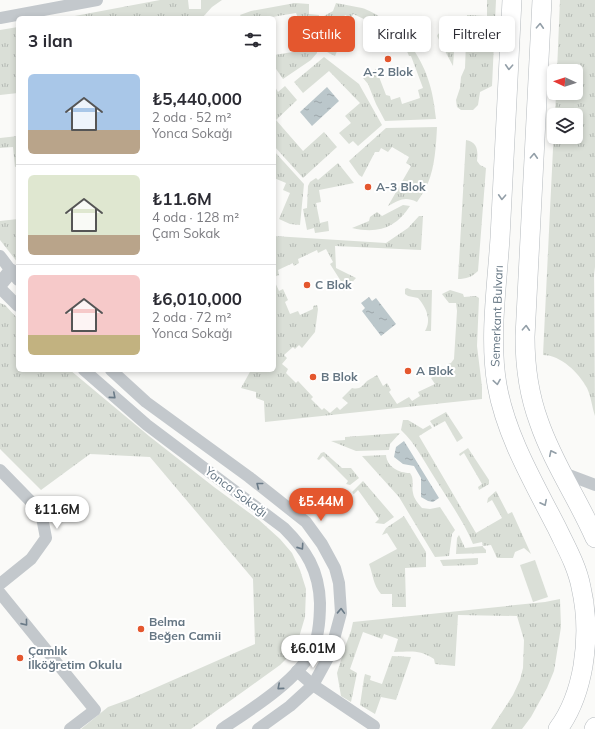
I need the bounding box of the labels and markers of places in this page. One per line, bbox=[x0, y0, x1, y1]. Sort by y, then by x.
marker: A-2 Blok bbox=[383, 54, 393, 64]
place label: A-2 Blok bbox=[363, 64, 413, 79]
place label: A-3 Blok bbox=[376, 179, 426, 194]
marker: A-3 Blok bbox=[363, 182, 373, 192]
place label: C Blok bbox=[315, 277, 352, 292]
marker: C Blok bbox=[302, 280, 312, 290]
place label: A Blok bbox=[416, 363, 454, 378]
marker: A Blok bbox=[403, 366, 413, 376]
place label: B Blok bbox=[321, 369, 358, 384]
marker: B Blok bbox=[308, 372, 318, 382]
pin: ₺5.44M bbox=[288, 488, 354, 522]
pin: ₺11.6M bbox=[24, 496, 90, 530]
place label: Belma Beğen Camii bbox=[149, 614, 221, 643]
marker: Belma Beğen Camii bbox=[136, 624, 146, 634]
pin: ₺6.01M bbox=[280, 635, 346, 669]
place label: Çamlık İlköğretim Okulu bbox=[28, 643, 122, 672]
marker: Çamlık İlköğretim Okulu bbox=[15, 653, 25, 663]

